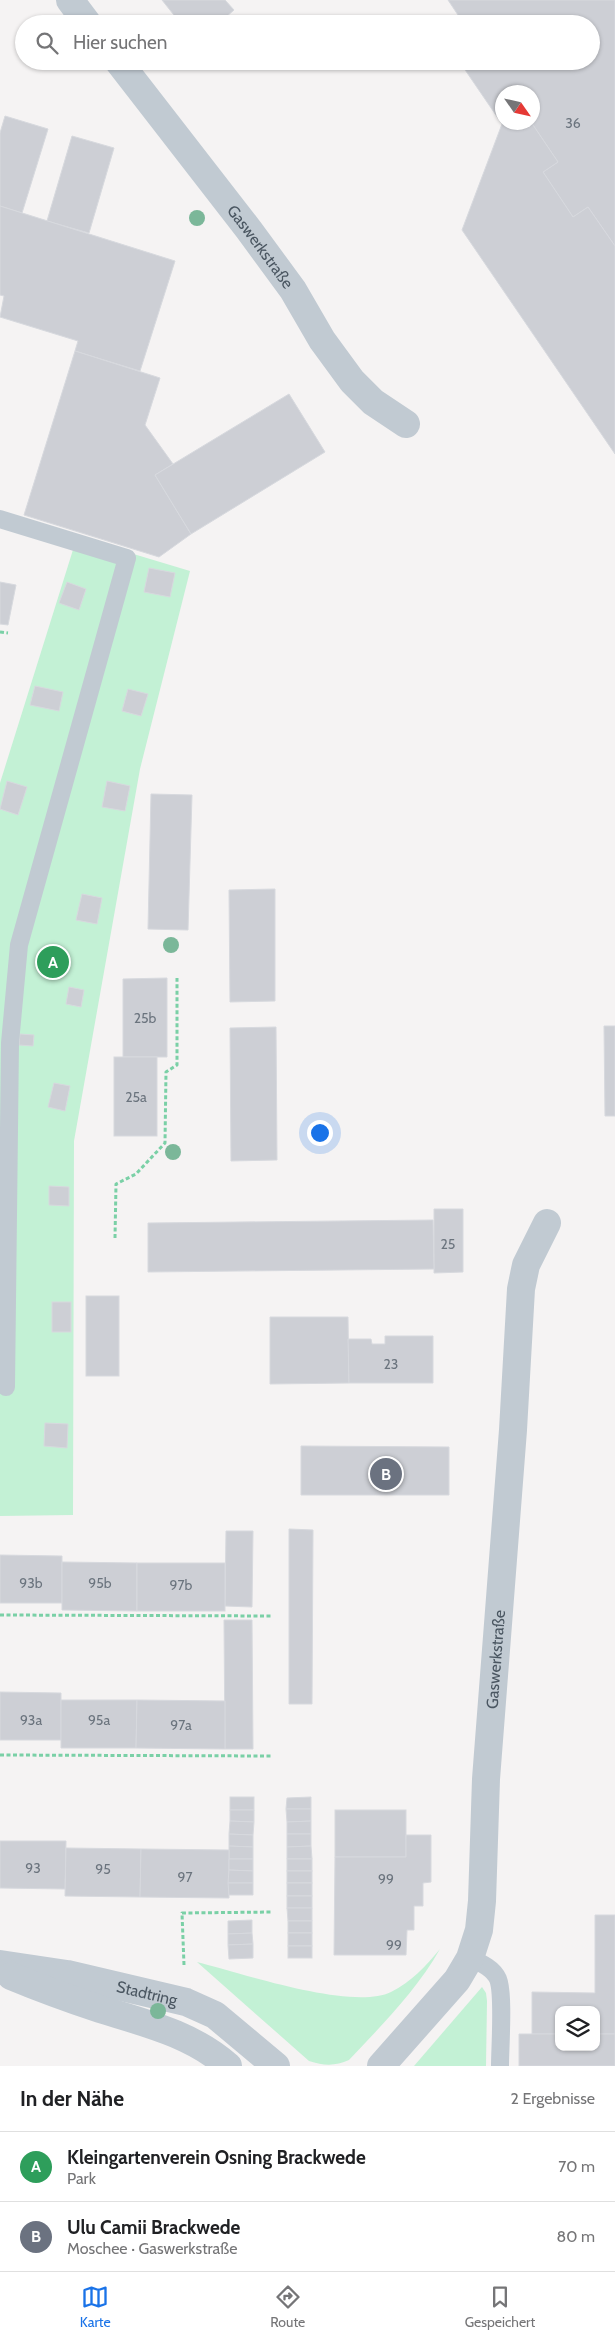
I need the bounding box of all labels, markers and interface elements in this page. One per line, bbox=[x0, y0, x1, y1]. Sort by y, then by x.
search box bbox=[15, 15, 600, 70]
icon: search bbox=[33, 29, 61, 57]
text: Hier suchen bbox=[73, 31, 167, 54]
north arrow bbox=[495, 85, 540, 130]
house number: 36 bbox=[565, 114, 581, 132]
street label: Gaswerkstraße bbox=[224, 201, 298, 292]
pin: A bbox=[37, 943, 69, 981]
house number: 25b bbox=[134, 1009, 157, 1027]
house number: 25a bbox=[125, 1088, 147, 1106]
your location bbox=[307, 1120, 333, 1146]
house number: 25 bbox=[441, 1235, 455, 1253]
house number: 23 bbox=[384, 1355, 398, 1373]
pin: B bbox=[370, 1455, 402, 1493]
house number: 93b bbox=[19, 1574, 43, 1592]
house number: 95b bbox=[88, 1574, 112, 1592]
house number: 97b bbox=[170, 1576, 193, 1594]
street label: Gaswerkstraße bbox=[482, 1609, 509, 1709]
house number: 93a bbox=[20, 1711, 42, 1729]
house number: 95a bbox=[88, 1711, 110, 1729]
house number: 97a bbox=[170, 1716, 192, 1734]
house number: 93 bbox=[25, 1859, 41, 1877]
house number: 95 bbox=[95, 1860, 111, 1878]
house number: 97 bbox=[178, 1868, 193, 1886]
house number: 99 bbox=[378, 1870, 394, 1888]
house number: 99 bbox=[386, 1936, 402, 1954]
street label: Stadtring bbox=[115, 1977, 180, 2009]
map controls bbox=[555, 2006, 600, 2051]
button: layers bbox=[555, 2006, 600, 2051]
text: In der Nähe bbox=[20, 2086, 124, 2111]
text: 2 Ergebnisse bbox=[511, 2089, 595, 2108]
text: Kleingartenverein Osning Brackwede bbox=[67, 2146, 366, 2169]
text: A bbox=[31, 2157, 41, 2176]
text: 70 m bbox=[558, 2157, 595, 2176]
text: Park bbox=[67, 2169, 96, 2188]
text: Ulu Camii Brackwede bbox=[67, 2216, 240, 2239]
text: B bbox=[31, 2227, 41, 2246]
text: 80 m bbox=[557, 2227, 595, 2246]
text: Moschee · Gaswerkstraße bbox=[67, 2239, 238, 2258]
tab: Karte bbox=[80, 2283, 111, 2331]
tab: Route bbox=[270, 2283, 305, 2331]
tab: Gespeichert bbox=[465, 2283, 535, 2331]

